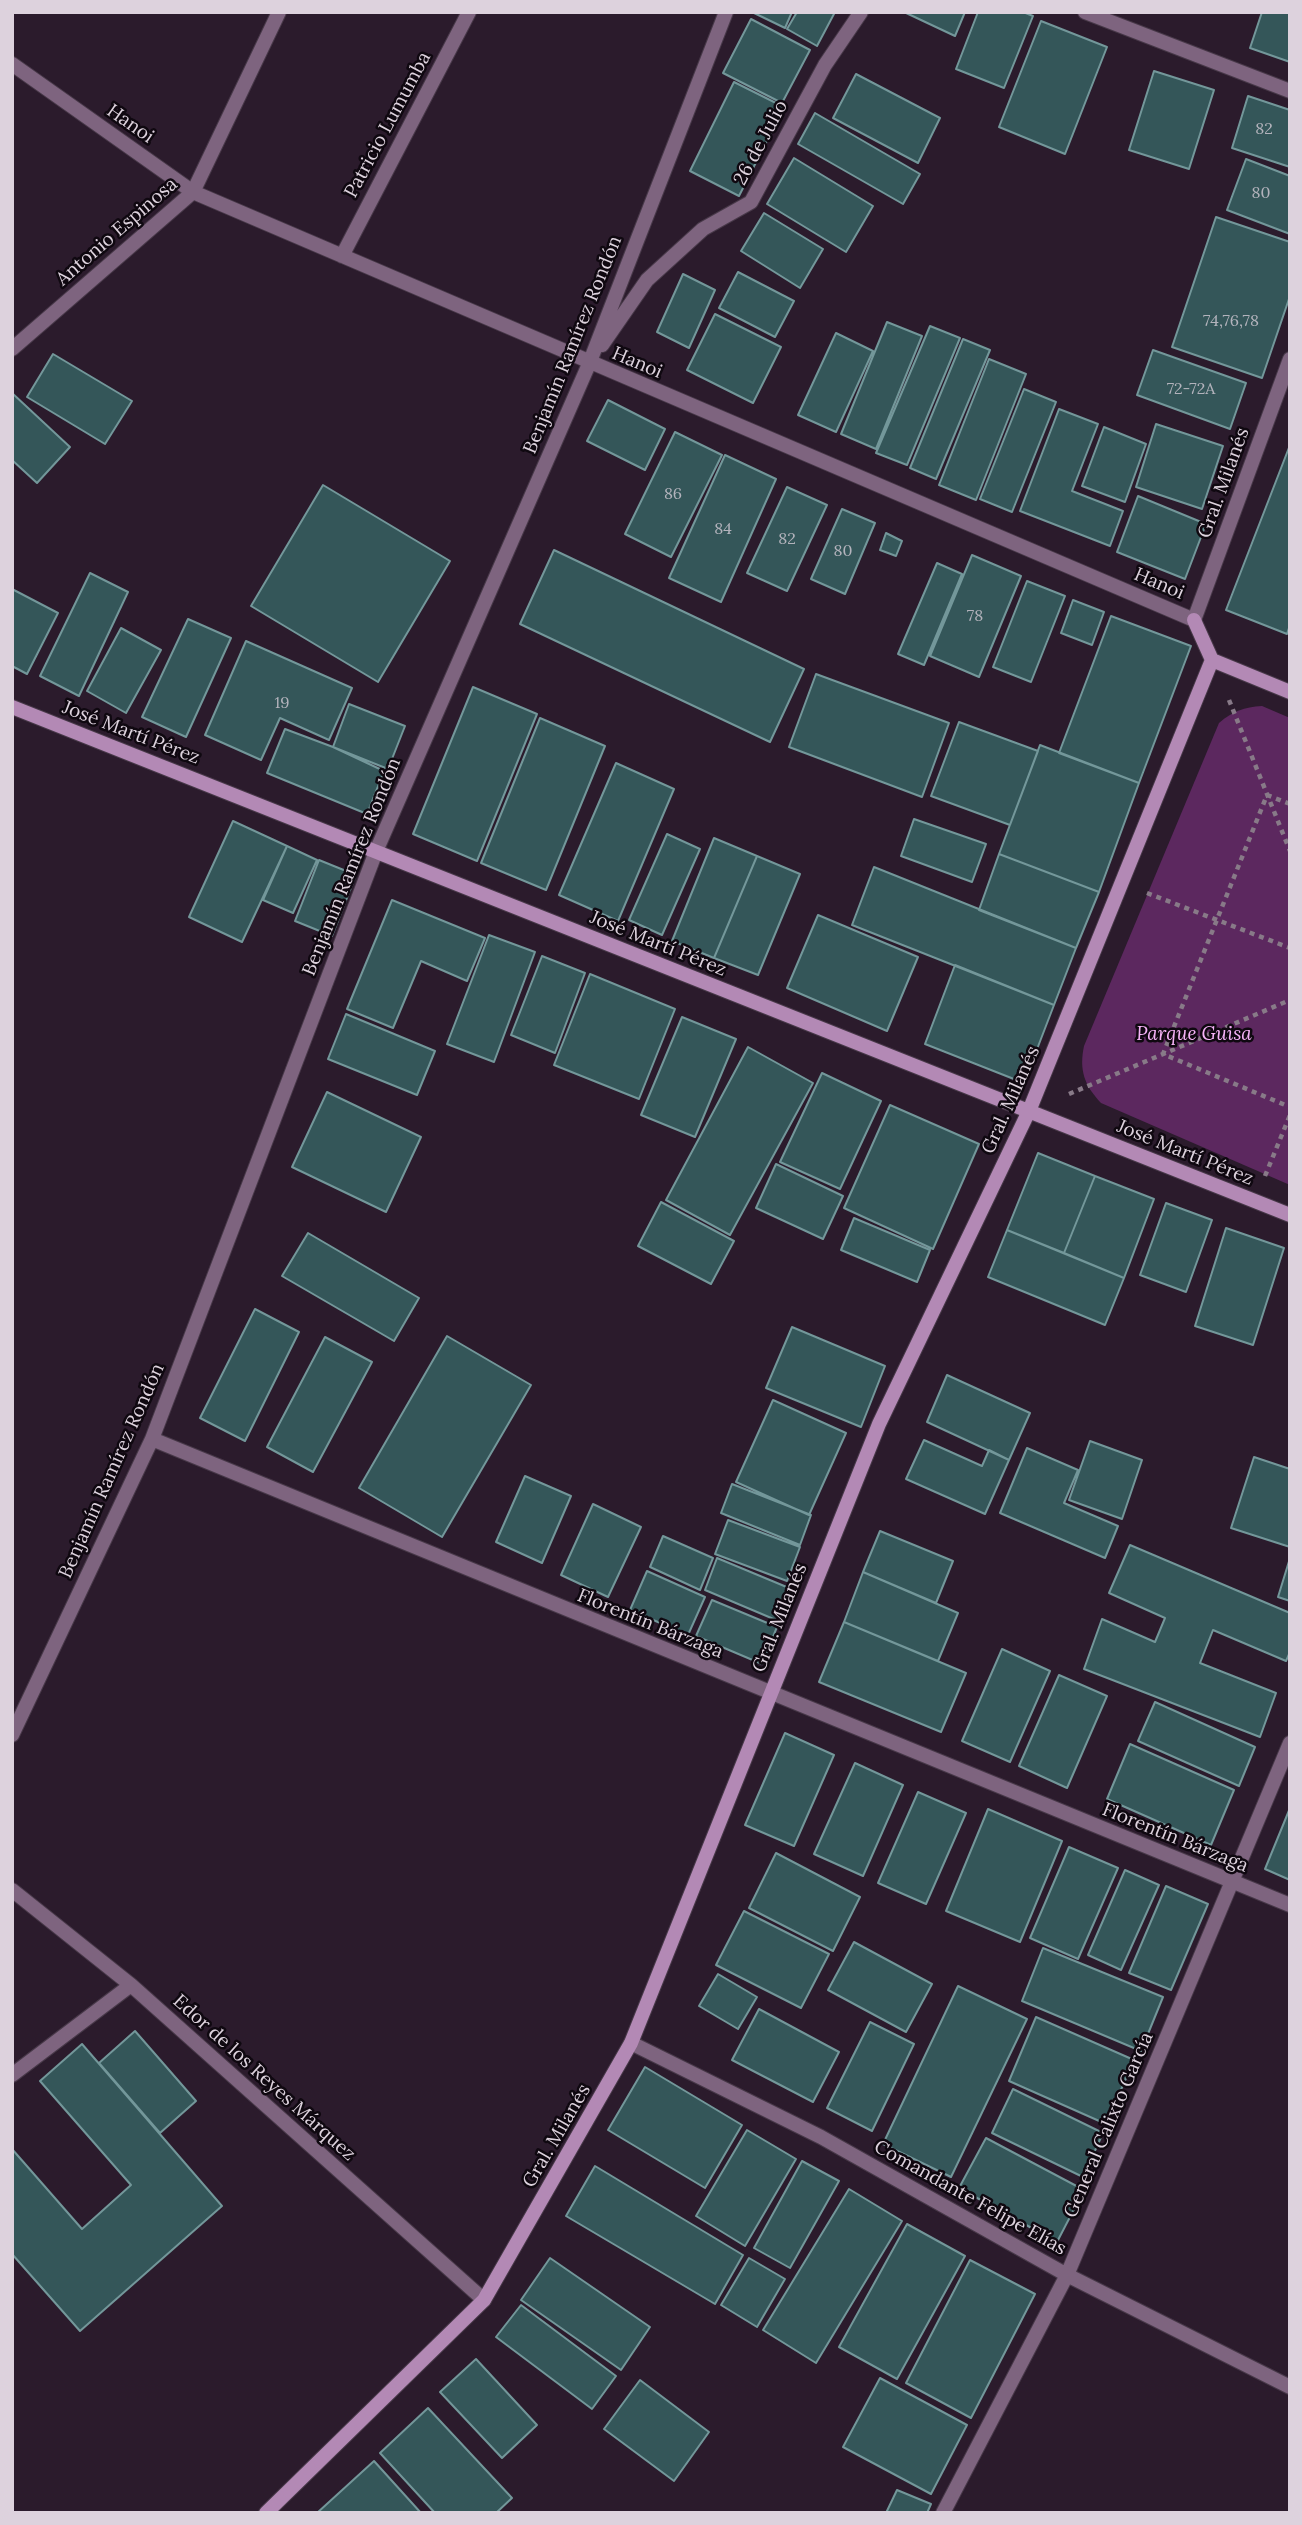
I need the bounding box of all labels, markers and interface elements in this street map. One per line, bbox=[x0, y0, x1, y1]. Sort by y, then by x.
street label: Patricio Lumumba bbox=[340, 48, 436, 202]
street label: 26 de Julio bbox=[729, 97, 793, 189]
street label: Hanoi bbox=[102, 100, 158, 148]
house number: 82 bbox=[1255, 119, 1273, 139]
street label: Antonio Espinosa bbox=[52, 173, 182, 291]
house number: 80 bbox=[1252, 183, 1270, 203]
street label: Benjamín Ramírez Rondón bbox=[519, 233, 627, 457]
house number: 74,76,78 bbox=[1203, 311, 1259, 331]
street label: Hanoi bbox=[608, 342, 666, 384]
house number: 72-72A bbox=[1167, 379, 1215, 399]
street label: Gral. Milanés bbox=[1194, 425, 1254, 541]
house number: 86 bbox=[664, 484, 682, 504]
house number: 84 bbox=[714, 519, 732, 539]
house number: 82 bbox=[778, 529, 796, 549]
house number: 80 bbox=[834, 541, 852, 561]
street label: Hanoi bbox=[1130, 563, 1188, 605]
house number: 78 bbox=[967, 606, 983, 626]
house number: 19 bbox=[274, 693, 290, 713]
street label: José Martí Pérez bbox=[59, 696, 203, 770]
street label: Benjamín Ramírez Rondón bbox=[298, 755, 406, 979]
street label: José Martí Pérez bbox=[586, 906, 730, 982]
park label: Parque Guisa bbox=[1136, 1024, 1252, 1046]
street label: Gral. Milanés bbox=[977, 1043, 1045, 1157]
street label: José Martí Pérez bbox=[1113, 1115, 1257, 1191]
street label: Benjamín Ramírez Rondón bbox=[54, 1360, 170, 1582]
street label: Gral. Milanés bbox=[748, 1560, 812, 1676]
street label: Florentín Bárzaga bbox=[574, 1584, 726, 1664]
street label: Florentín Bárzaga bbox=[1099, 1798, 1251, 1878]
street label: Edor de los Reyes Márquez bbox=[168, 1990, 360, 2166]
street label: General Calixto García bbox=[1060, 2029, 1158, 2221]
street label: Gral. Milanés bbox=[518, 2080, 596, 2192]
street label: Comandante Felipe Elías bbox=[870, 2136, 1070, 2260]

